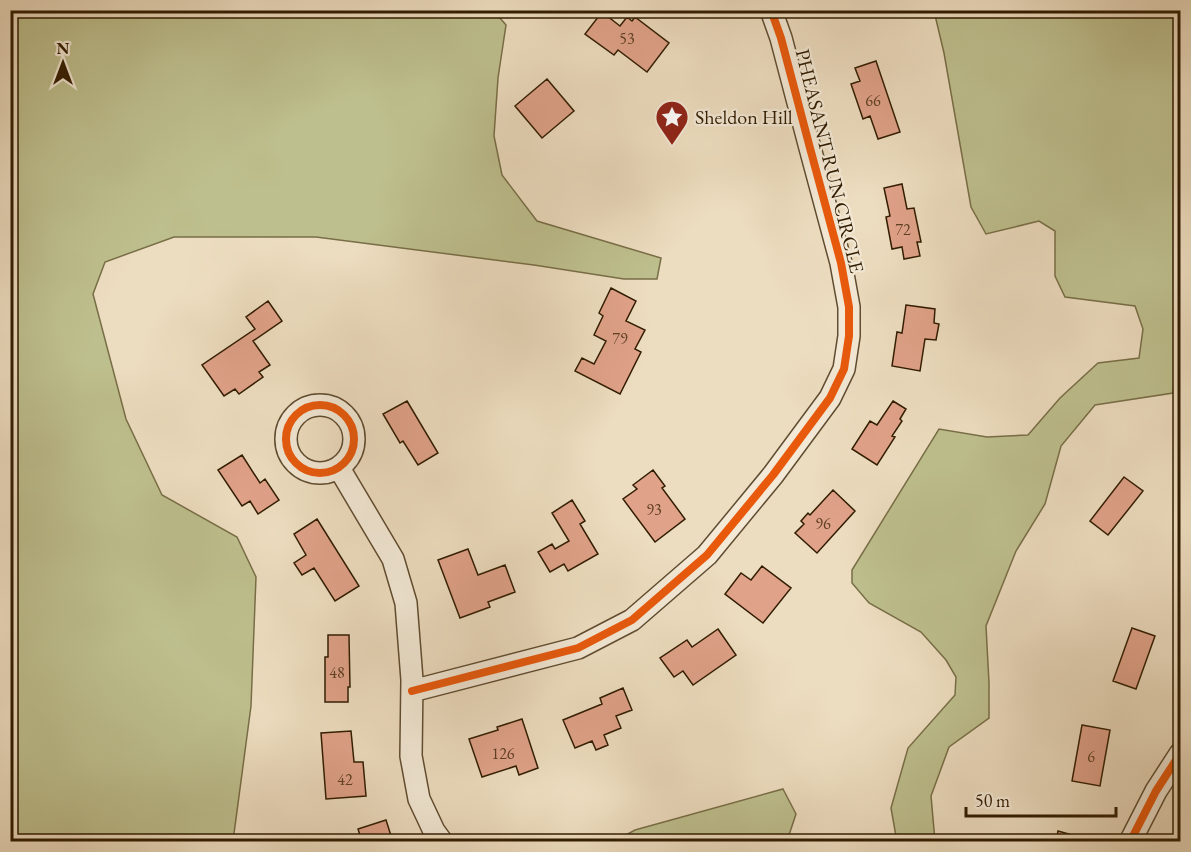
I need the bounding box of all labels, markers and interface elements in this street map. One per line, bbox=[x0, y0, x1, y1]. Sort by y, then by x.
house number: 53 bbox=[619, 28, 635, 49]
north arrow bbox=[33, 33, 93, 93]
text: N bbox=[57, 38, 70, 59]
street label: PHEASANT RUN CIRCLE bbox=[790, 46, 870, 276]
house number: 66 bbox=[865, 90, 881, 111]
place icon: Sheldon Hill bbox=[654, 99, 690, 146]
place label: Sheldon Hill bbox=[695, 104, 793, 130]
house number: 72 bbox=[895, 219, 911, 240]
house number: 79 bbox=[612, 328, 628, 349]
house number: 93 bbox=[646, 499, 662, 520]
house number: 96 bbox=[815, 513, 831, 534]
house number: 48 bbox=[329, 662, 345, 683]
house number: 126 bbox=[491, 743, 515, 764]
house number: 6 bbox=[1087, 746, 1095, 767]
house number: 42 bbox=[337, 769, 353, 790]
scale bar bbox=[966, 780, 1116, 818]
text: 50 m bbox=[975, 789, 1010, 812]

